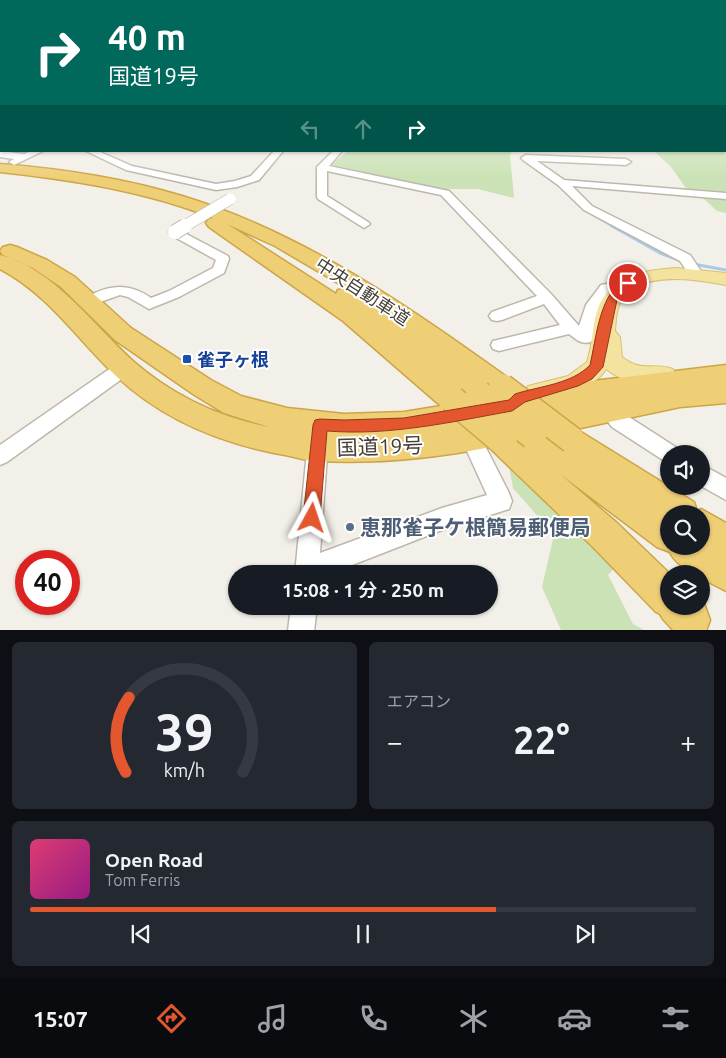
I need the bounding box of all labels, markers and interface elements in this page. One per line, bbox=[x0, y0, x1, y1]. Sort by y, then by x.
text: 40 m bbox=[108, 17, 186, 57]
icon: right bbox=[25, 20, 90, 85]
text: 国道19号 bbox=[108, 63, 199, 88]
icon: left bbox=[296, 115, 324, 143]
icon: ahead bbox=[349, 115, 377, 143]
icon: right bbox=[402, 115, 430, 143]
street label: 中央自動車道 bbox=[312, 253, 414, 329]
pin bbox=[607, 262, 649, 304]
icon: arrive bbox=[614, 269, 642, 297]
place label: 雀子ヶ根 bbox=[197, 349, 269, 369]
marker: 雀子ヶ根 bbox=[181, 353, 193, 365]
street label: 国道19号 bbox=[336, 432, 424, 460]
map controls bbox=[660, 445, 710, 615]
button: sound bbox=[660, 445, 710, 495]
position arrow bbox=[285, 491, 337, 543]
button: search bbox=[660, 505, 710, 555]
place label: 恵那雀子ケ根簡易郵便局 bbox=[360, 515, 591, 539]
marker: 恵那雀子ケ根簡易郵便局 bbox=[344, 521, 356, 533]
speed limit sign: 40 bbox=[15, 550, 80, 615]
button: layers bbox=[660, 565, 710, 615]
text: 15:08 · 1 分 · 250 m bbox=[282, 579, 444, 601]
text: エアコン bbox=[387, 692, 451, 710]
text: 39 bbox=[155, 703, 214, 761]
text: 22° bbox=[513, 719, 570, 761]
text: − bbox=[387, 726, 403, 757]
text: + bbox=[680, 726, 696, 757]
text: km/h bbox=[164, 760, 205, 780]
text: Open Road bbox=[105, 849, 203, 871]
text: Tom Ferris bbox=[105, 871, 180, 889]
icon: previous bbox=[127, 920, 155, 948]
icon: pause bbox=[349, 920, 377, 948]
icon: next bbox=[571, 920, 599, 948]
icon: directions bbox=[154, 1001, 189, 1036]
icon: music bbox=[255, 1001, 290, 1036]
icon: phone bbox=[356, 1001, 391, 1036]
icon: climate bbox=[456, 1001, 491, 1036]
icon: car bbox=[557, 1001, 592, 1036]
icon: filters bbox=[658, 1001, 693, 1036]
text: 15:07 bbox=[33, 1006, 88, 1031]

